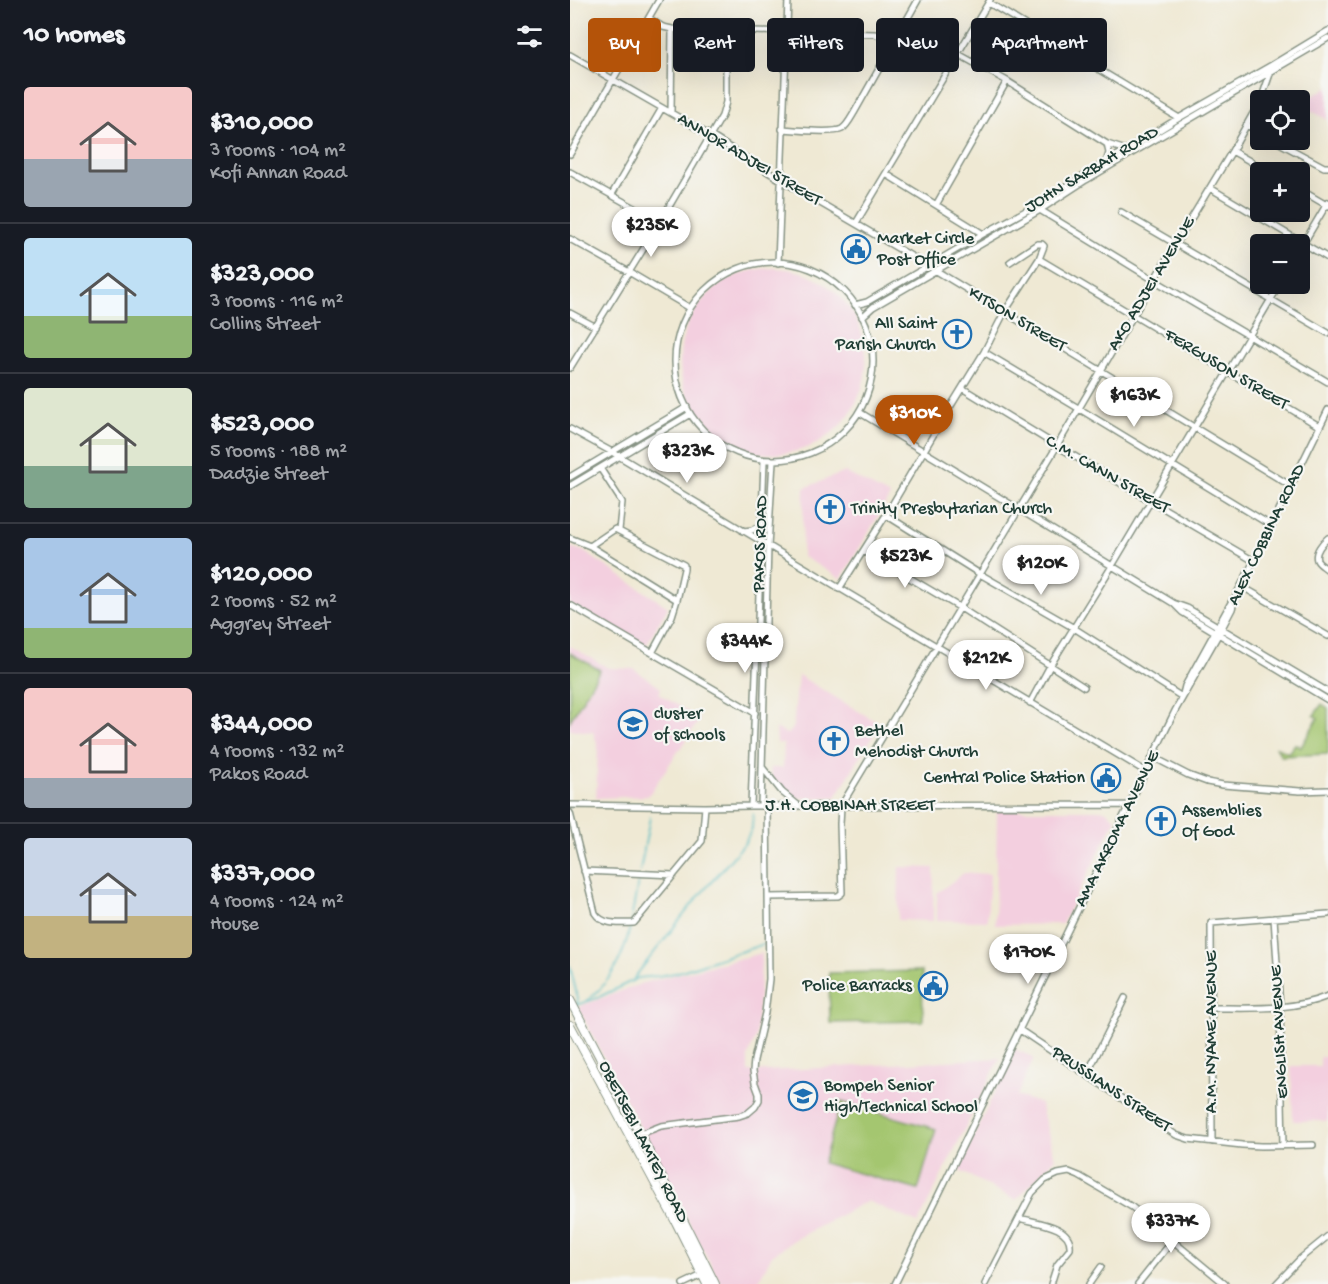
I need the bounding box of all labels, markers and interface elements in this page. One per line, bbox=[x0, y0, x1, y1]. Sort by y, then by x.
chip: Buy bbox=[588, 18, 661, 72]
chip: Rent bbox=[673, 18, 755, 72]
chip: Filters bbox=[767, 18, 864, 72]
chip: New bbox=[876, 18, 959, 72]
chip: Apartment bbox=[971, 18, 1107, 72]
icon: filters bbox=[513, 20, 546, 53]
text: 10 homes bbox=[24, 21, 124, 52]
map controls bbox=[1250, 90, 1310, 294]
button: locate bbox=[1250, 90, 1310, 150]
text: $310,000 bbox=[210, 109, 313, 140]
street label: ANNOR ADJEI STREET bbox=[673, 109, 826, 212]
icon: home bbox=[72, 111, 144, 183]
street label: JOHN SARBAH ROAD bbox=[1021, 122, 1163, 218]
text: 3 rooms · 104 m² bbox=[210, 140, 346, 163]
button: + bbox=[1250, 162, 1310, 222]
text: Kofi Annan Road bbox=[210, 163, 346, 186]
pin: $235K bbox=[609, 207, 693, 258]
street label: AKO ADJEI AVENUE bbox=[1104, 213, 1201, 355]
text: $235K bbox=[626, 215, 676, 238]
place label: Market Circle Post Office bbox=[876, 229, 975, 271]
public building icon: Market Circle Post Office bbox=[840, 233, 872, 265]
button: − bbox=[1250, 234, 1310, 294]
text: $323,000 bbox=[210, 260, 314, 291]
icon: home bbox=[72, 262, 144, 334]
street label: KITSON STREET bbox=[964, 283, 1071, 358]
text: 3 rooms · 116 m² bbox=[210, 291, 343, 314]
text: Collins Street bbox=[210, 314, 319, 337]
place label: All Saint Parish Church bbox=[834, 314, 938, 356]
church icon: All Saint Parish Church bbox=[941, 318, 973, 350]
street label: FERGUSON STREET bbox=[1159, 324, 1293, 416]
pin: $163K bbox=[1092, 377, 1176, 428]
text: $163K bbox=[1110, 385, 1158, 408]
pin: $310K bbox=[872, 395, 956, 446]
text: $310K bbox=[889, 403, 939, 426]
text: $523,000 bbox=[210, 410, 314, 441]
icon: home bbox=[72, 412, 144, 484]
street label: C.M. CANN STREET bbox=[1041, 431, 1174, 520]
pin: $323K bbox=[645, 433, 729, 484]
text: 5 rooms · 188 m² bbox=[210, 441, 347, 464]
text: $323K bbox=[662, 441, 712, 464]
street label: ALEX COBBINA ROAD bbox=[1224, 461, 1310, 609]
text: Dadzie Street bbox=[210, 464, 327, 487]
church icon: Trinity Presbytarian Church bbox=[814, 493, 846, 525]
street label: PAKOS ROAD bbox=[749, 495, 773, 594]
place label: Trinity Presbytarian Church bbox=[850, 499, 1052, 520]
pin: $523K bbox=[863, 538, 947, 589]
pin: $120K bbox=[999, 545, 1083, 596]
text: $523K bbox=[880, 546, 930, 569]
text: $120K bbox=[1016, 553, 1066, 576]
text: $120,000 bbox=[210, 560, 312, 591]
icon: home bbox=[72, 562, 144, 634]
text: 2 rooms · 52 m² bbox=[210, 591, 337, 614]
text: Aggrey Street bbox=[210, 614, 330, 637]
pin: $344K bbox=[703, 623, 787, 674]
text: $344K bbox=[720, 631, 770, 654]
pin: $212K bbox=[944, 640, 1028, 691]
text: $212K bbox=[962, 648, 1010, 671]
place label: cluster of schools bbox=[654, 704, 726, 746]
school or university icon: cluster of schools bbox=[617, 708, 649, 740]
text: $344,000 bbox=[210, 710, 312, 741]
icon: home bbox=[72, 712, 144, 784]
place label: Bethel Mehodist Church bbox=[854, 721, 979, 763]
church icon: Bethel Mehodist Church bbox=[818, 725, 850, 757]
text: 4 rooms · 132 m² bbox=[210, 741, 344, 764]
street label: AMA AKROMA AVENUE bbox=[1071, 747, 1165, 911]
public building icon: Central Police Station bbox=[1090, 762, 1122, 794]
text: Pakos Road bbox=[210, 764, 307, 787]
place label: Central Police Station bbox=[924, 768, 1085, 789]
street label: J.H. COBBINAH STREET bbox=[765, 796, 936, 817]
place label: Assemblies Of God bbox=[1182, 801, 1263, 843]
church icon: Assemblies Of God bbox=[1145, 805, 1177, 837]
text: $337,000 bbox=[210, 860, 315, 891]
icon: home bbox=[72, 862, 144, 934]
text: 4 rooms · 124 m² bbox=[210, 891, 344, 914]
text: House bbox=[210, 914, 259, 937]
pin: $170K bbox=[986, 934, 1070, 985]
text: $170K bbox=[1003, 942, 1053, 965]
street label: A.M. NYAME AVENUE bbox=[1202, 950, 1223, 1113]
street label: ENGLISH AVENUE bbox=[1266, 964, 1294, 1099]
public building icon: Police Barracks bbox=[917, 970, 949, 1002]
place label: Police Barracks bbox=[801, 976, 913, 997]
street label: PRUSSIANS STREET bbox=[1046, 1042, 1176, 1138]
street label: OBETSEBI LAMTEY ROAD bbox=[593, 1058, 693, 1227]
place label: Bompeh Senior High/Technical School bbox=[823, 1076, 978, 1118]
school or university icon: Bompeh Senior High/Technical School bbox=[787, 1080, 819, 1112]
pin: $337K bbox=[1129, 1203, 1213, 1254]
text: $337K bbox=[1145, 1211, 1197, 1234]

